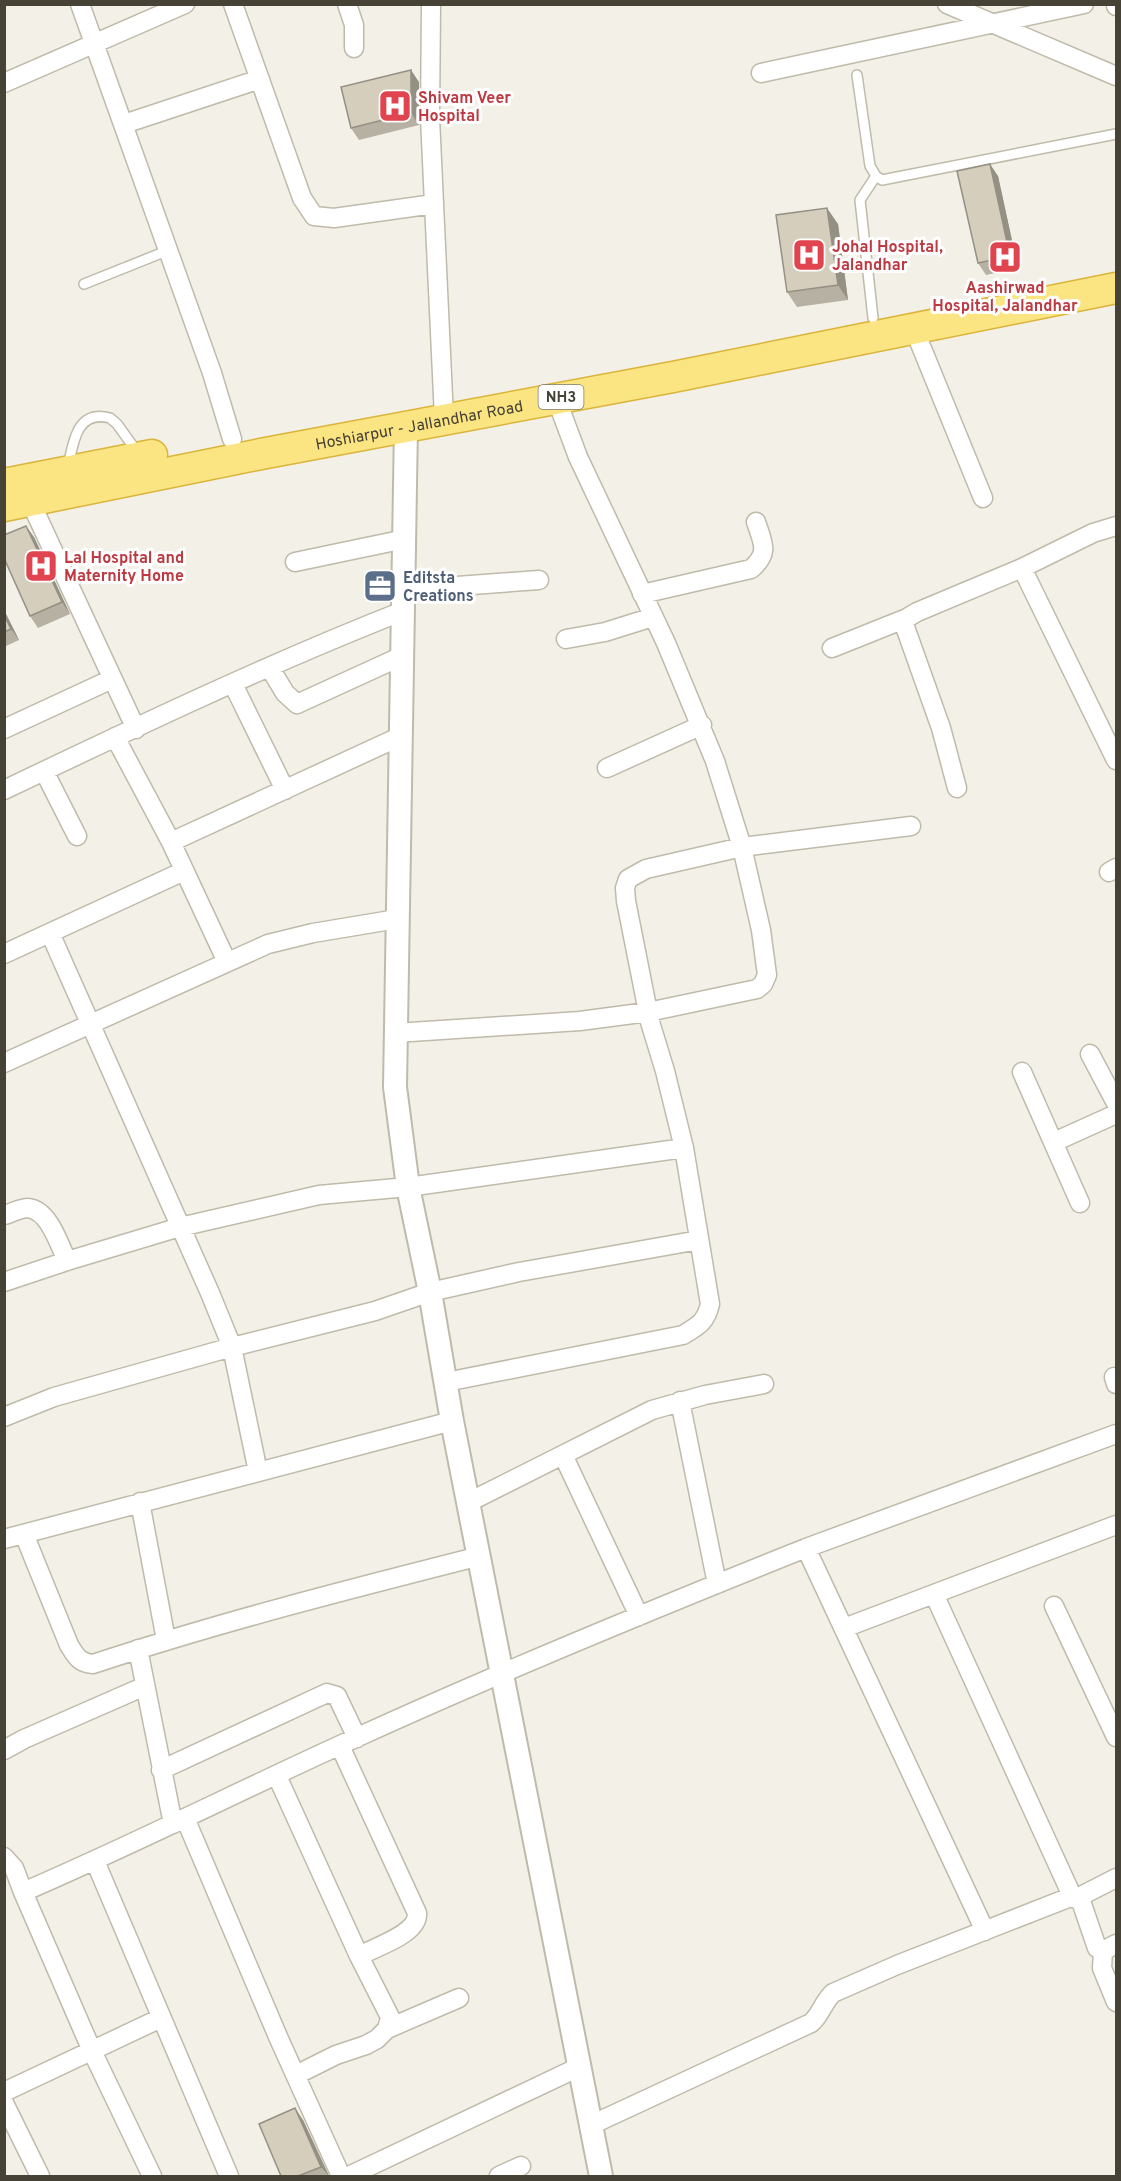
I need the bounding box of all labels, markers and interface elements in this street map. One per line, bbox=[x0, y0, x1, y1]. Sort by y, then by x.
hospital icon: Shivam Veer Hospital bbox=[377, 88, 413, 124]
place label: Shivam Veer Hospital bbox=[418, 89, 511, 127]
hospital icon: Johal Hospital, Jalandhar bbox=[791, 237, 827, 273]
place label: Johal Hospital, Jalandhar bbox=[832, 238, 943, 276]
hospital icon: Aashirwad Hospital, Jalandhar bbox=[987, 239, 1023, 275]
place label: Aashirwad Hospital, Jalandhar bbox=[932, 279, 1078, 317]
road number: NH3 bbox=[538, 385, 584, 409]
street label: Hoshiarpur - Jallandhar Road bbox=[314, 397, 525, 456]
hospital icon: Lal Hospital and Maternity Home bbox=[23, 548, 59, 584]
place label: Lal Hospital and Maternity Home bbox=[64, 549, 184, 587]
office icon: Editsta Creations bbox=[362, 568, 398, 604]
place label: Editsta Creations bbox=[403, 569, 474, 607]

